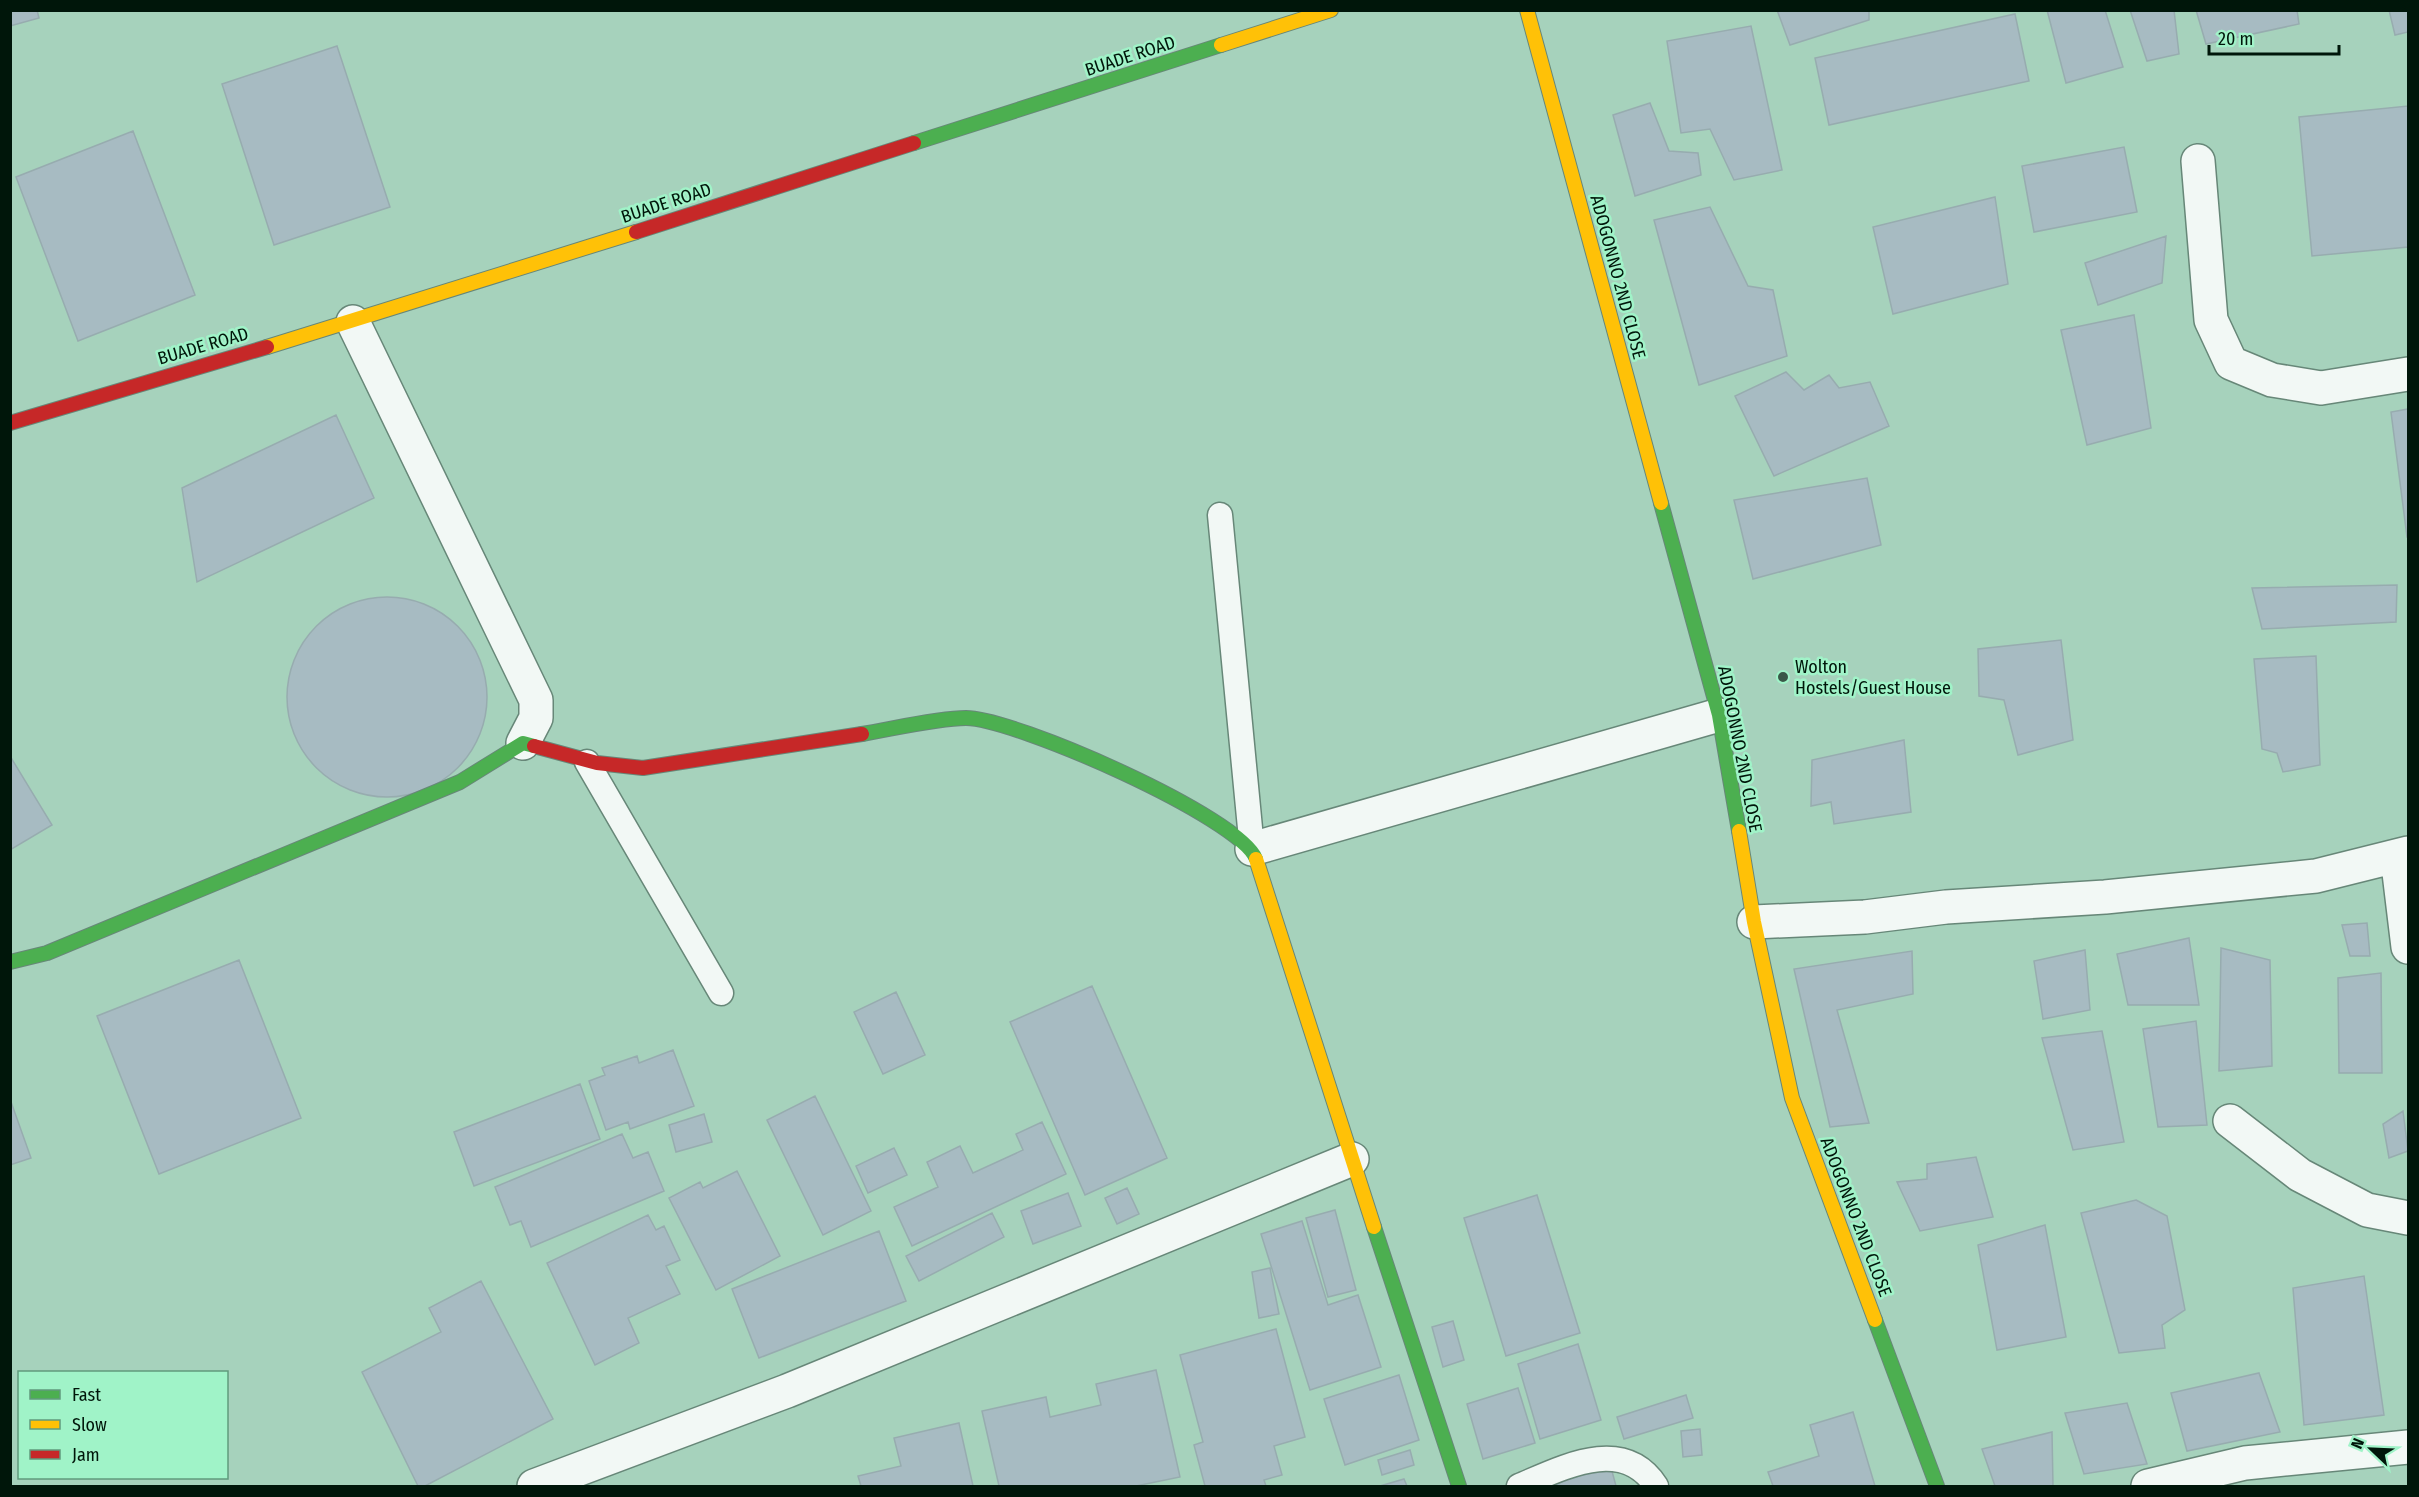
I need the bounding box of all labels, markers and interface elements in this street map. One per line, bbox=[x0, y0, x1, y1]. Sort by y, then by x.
scale bar bbox=[2209, 18, 2340, 56]
text: 20 m bbox=[2218, 28, 2253, 50]
street label: BUADE ROAD bbox=[1082, 31, 1178, 81]
street label: BUADE ROAD bbox=[618, 178, 714, 228]
street label: ADOGONNO 2ND CLOSE bbox=[1586, 193, 1650, 361]
street label: BUADE ROAD bbox=[155, 323, 251, 369]
place label: Wolton Hostels/Guest House bbox=[1795, 656, 1951, 699]
street label: ADOGONNO 2ND CLOSE bbox=[1713, 664, 1767, 834]
marker: Wolton Hostels/Guest House bbox=[1776, 670, 1790, 684]
street label: ADOGONNO 2ND CLOSE bbox=[1815, 1134, 1897, 1300]
legend bbox=[18, 1371, 228, 1479]
text: Fast bbox=[72, 1384, 101, 1406]
text: Slow bbox=[72, 1414, 107, 1436]
north arrow bbox=[2341, 1419, 2401, 1479]
text: N bbox=[2347, 1435, 2368, 1451]
text: Jam bbox=[72, 1444, 100, 1466]

